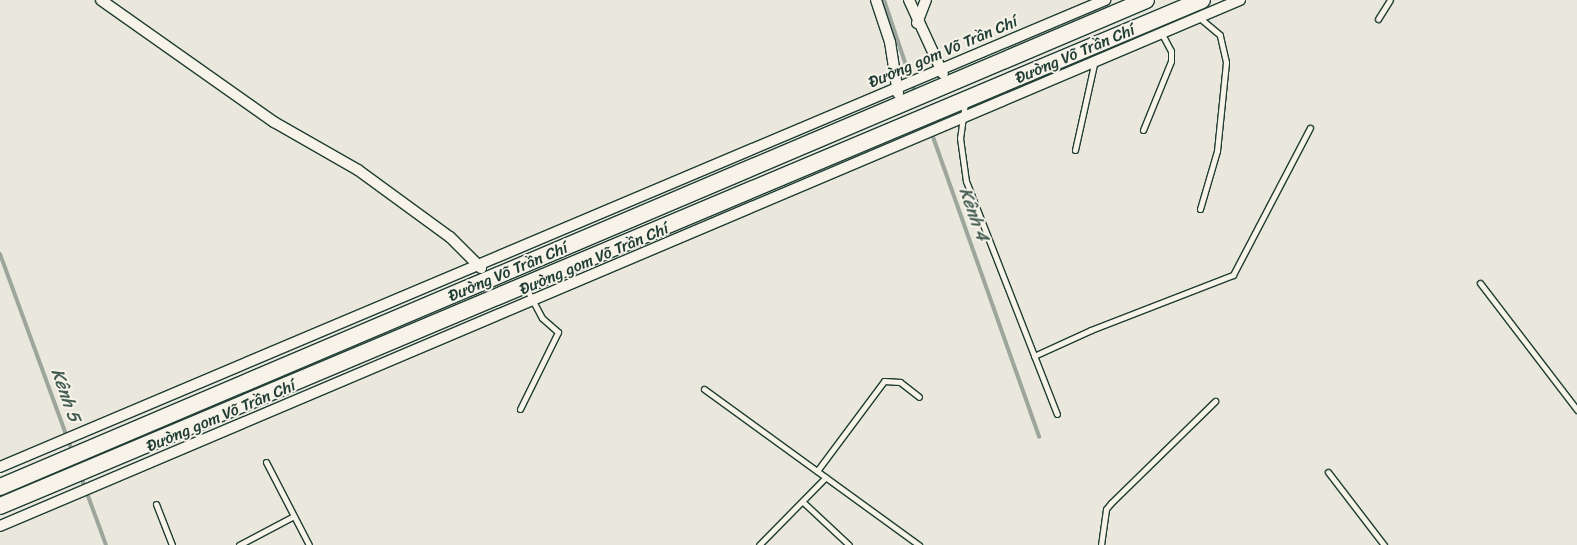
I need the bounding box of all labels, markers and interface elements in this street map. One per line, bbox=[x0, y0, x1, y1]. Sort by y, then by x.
street label: Đường gom Võ Trần Chí bbox=[865, 12, 1021, 92]
street label: Đường Võ Trần Chí bbox=[1012, 20, 1138, 88]
water label: Kênh 4 bbox=[954, 184, 994, 244]
street label: Đường gom Võ Trần Chí bbox=[516, 219, 672, 299]
street label: Đường Võ Trần Chí bbox=[445, 238, 571, 306]
water label: Kênh 5 bbox=[46, 365, 86, 425]
street label: Đường gom Võ Trần Chí bbox=[143, 376, 299, 456]

